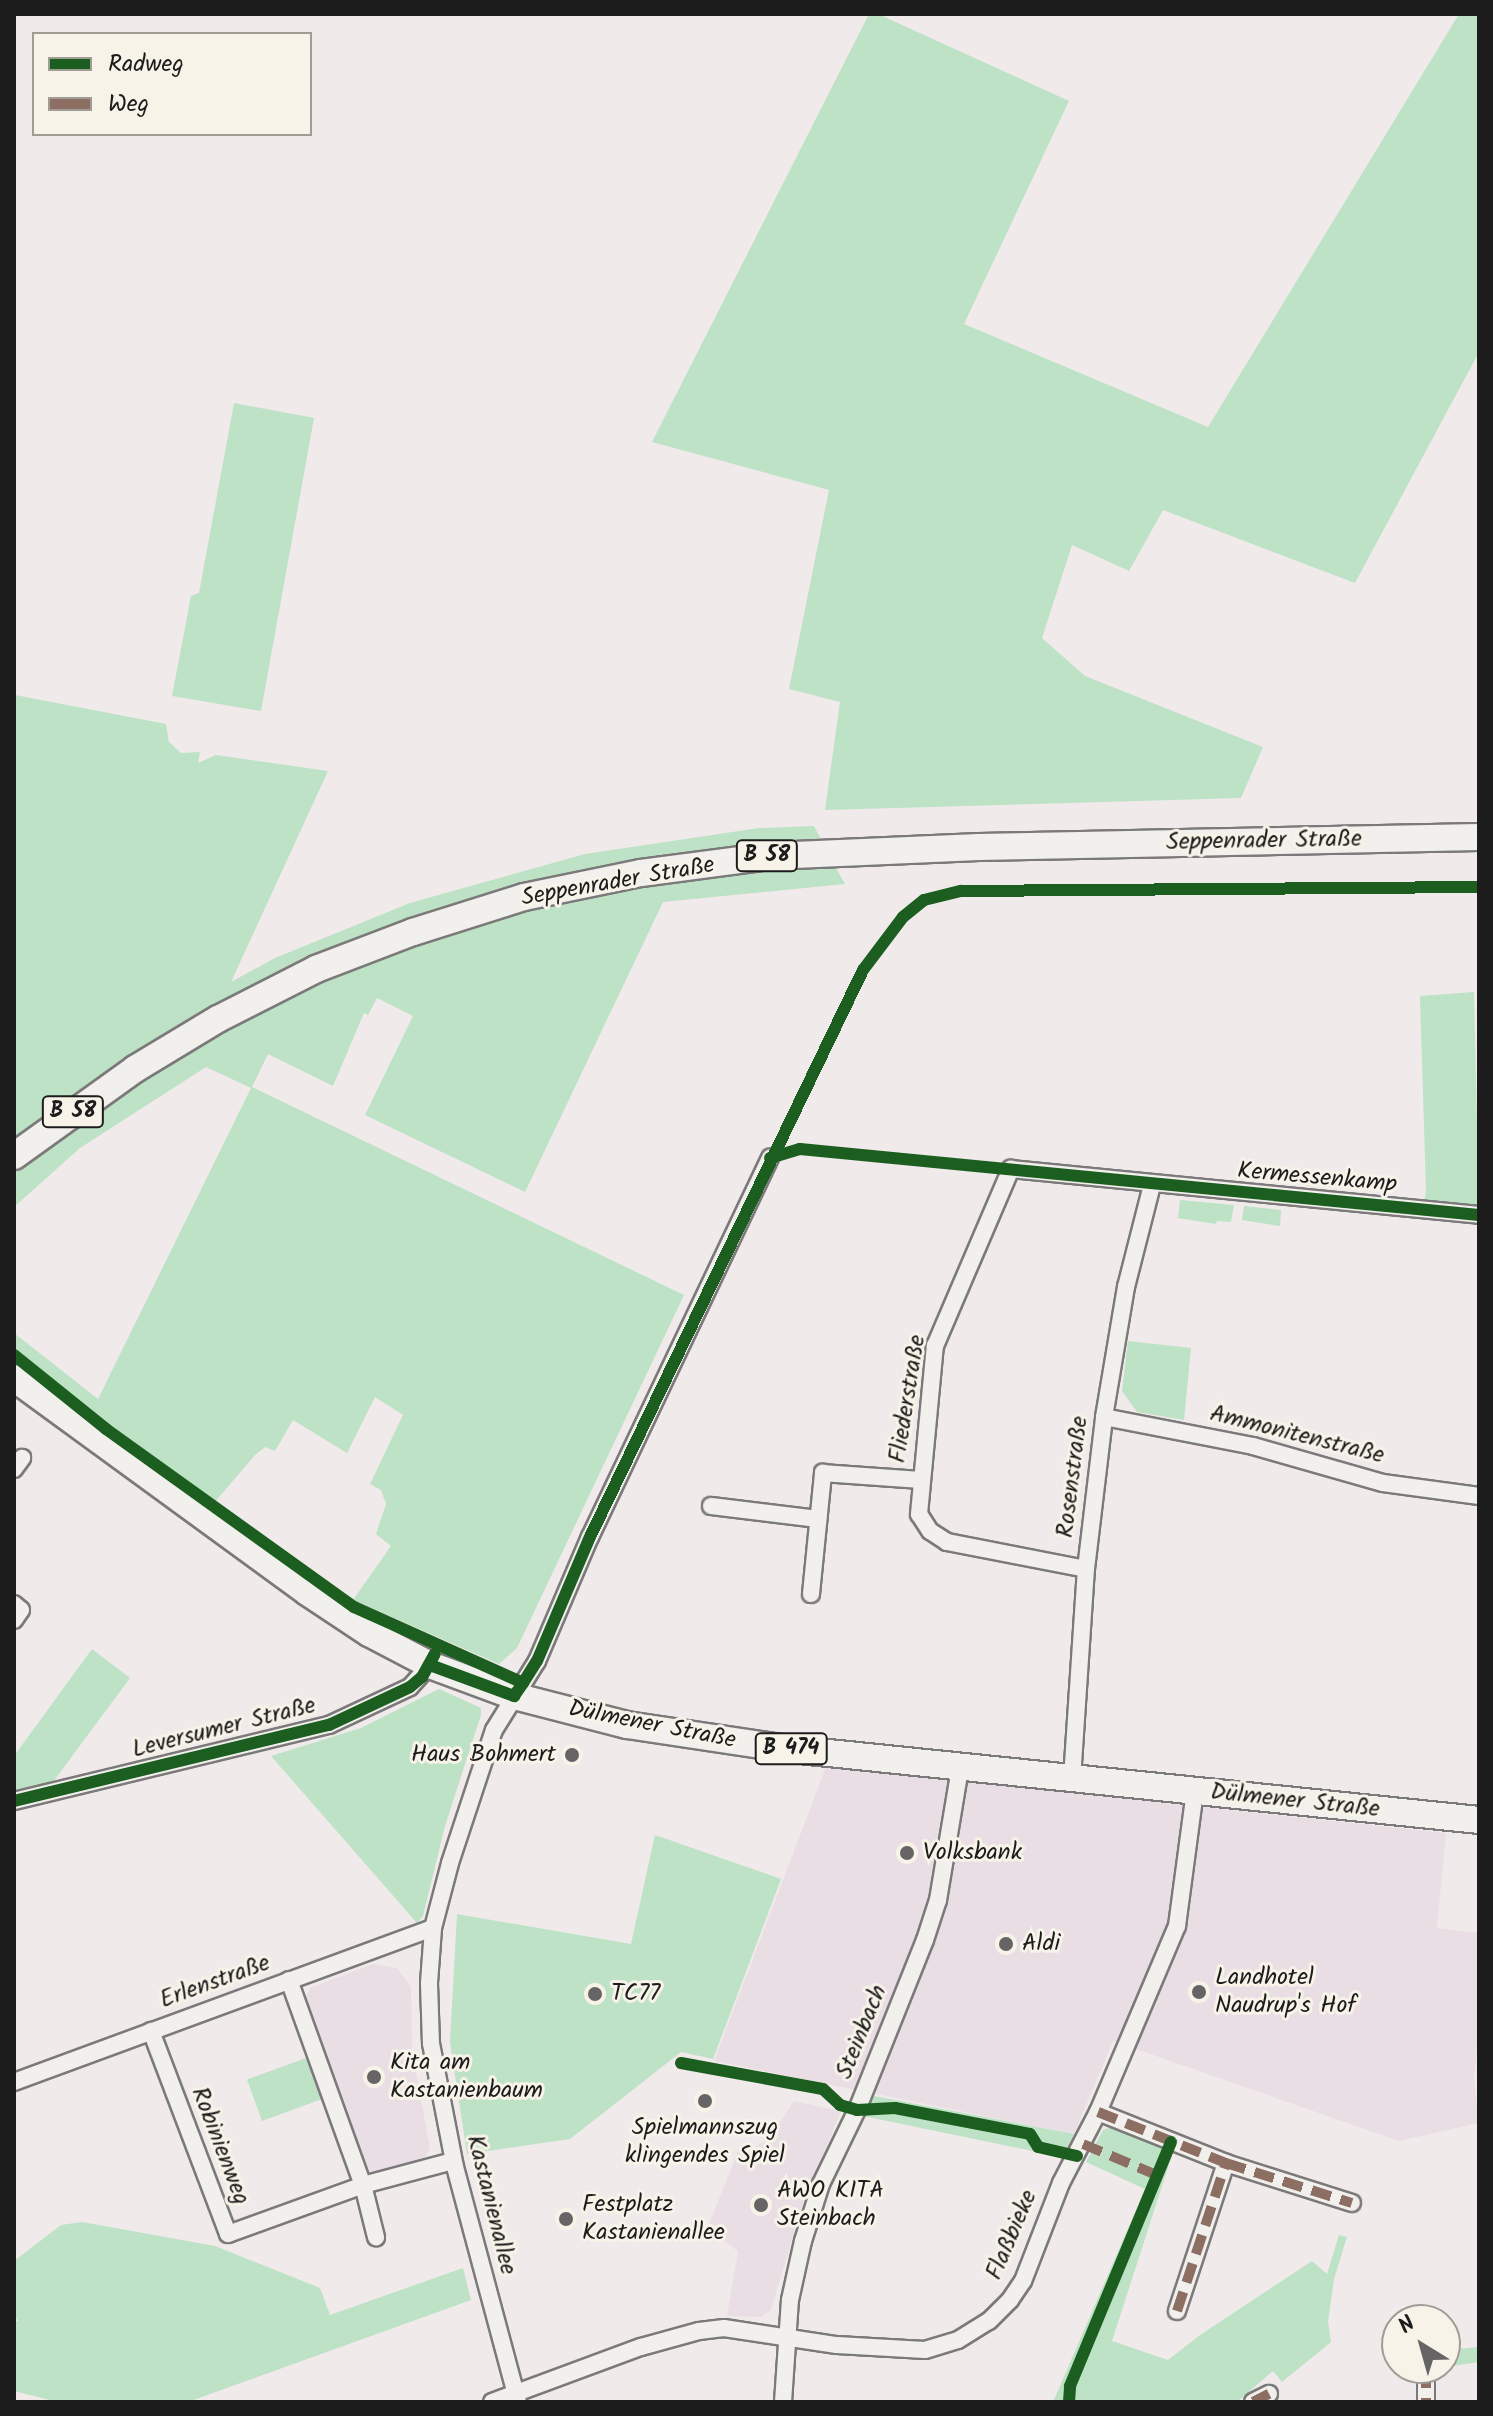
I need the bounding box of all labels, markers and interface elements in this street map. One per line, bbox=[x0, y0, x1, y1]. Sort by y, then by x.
legend bbox=[32, 32, 312, 136]
text: Radweg bbox=[108, 45, 184, 84]
text: Weg bbox=[108, 85, 149, 124]
street label: Seppenrader Straße bbox=[1166, 825, 1362, 857]
road number: B 58 bbox=[735, 838, 799, 874]
street label: Seppenrader Straße bbox=[519, 851, 717, 913]
road number: B 58 bbox=[41, 1094, 105, 1130]
street label: Kermessenkamp bbox=[1236, 1157, 1398, 1199]
street label: Fliederstraße bbox=[884, 1333, 932, 1465]
street label: Ammonitenstraße bbox=[1207, 1399, 1387, 1471]
street label: Rosenstraße bbox=[1051, 1415, 1095, 1539]
street label: Leversumer Straße bbox=[129, 1691, 319, 1765]
street label: Dülmener Straße bbox=[566, 1695, 738, 1755]
road number: B 474 bbox=[753, 1731, 829, 1767]
place label: Haus Bohmert bbox=[411, 1741, 556, 1769]
marker: Haus Bohmert bbox=[563, 1746, 581, 1764]
street label: Dülmener Straße bbox=[1209, 1778, 1381, 1824]
place label: Volksbank bbox=[923, 1839, 1022, 1867]
marker: Volksbank bbox=[898, 1844, 916, 1862]
place label: Aldi bbox=[1022, 1930, 1060, 1958]
marker: Aldi bbox=[997, 1935, 1015, 1953]
street label: Erlenstraße bbox=[156, 1949, 274, 2015]
place label: Landhotel Naudrup's Hof bbox=[1215, 1964, 1356, 2020]
place label: TC77 bbox=[611, 1980, 660, 2008]
street label: Steinbach bbox=[830, 1981, 894, 2083]
marker: Landhotel Naudrup's Hof bbox=[1190, 1983, 1208, 2001]
marker: TC77 bbox=[586, 1985, 604, 2003]
place label: Kita am Kastanienbaum bbox=[390, 2049, 543, 2105]
marker: Kita am Kastanienbaum bbox=[365, 2068, 383, 2086]
street label: Robinienweg bbox=[184, 2083, 256, 2209]
marker: Spielmannszug klingendes Spiel bbox=[696, 2092, 714, 2110]
place label: Spielmannszug klingendes Spiel bbox=[625, 2114, 785, 2170]
street label: Kastanienallee bbox=[460, 2132, 522, 2278]
place label: AWO KITA Steinbach bbox=[777, 2177, 884, 2233]
street label: Flaßbieke bbox=[980, 2186, 1044, 2284]
place label: Festplatz Kastanienallee bbox=[582, 2191, 725, 2247]
marker: AWO KITA Steinbach bbox=[752, 2196, 770, 2214]
marker: Festplatz Kastanienallee bbox=[557, 2210, 575, 2228]
north arrow bbox=[1381, 2304, 1461, 2384]
text: N bbox=[1391, 2308, 1424, 2344]

